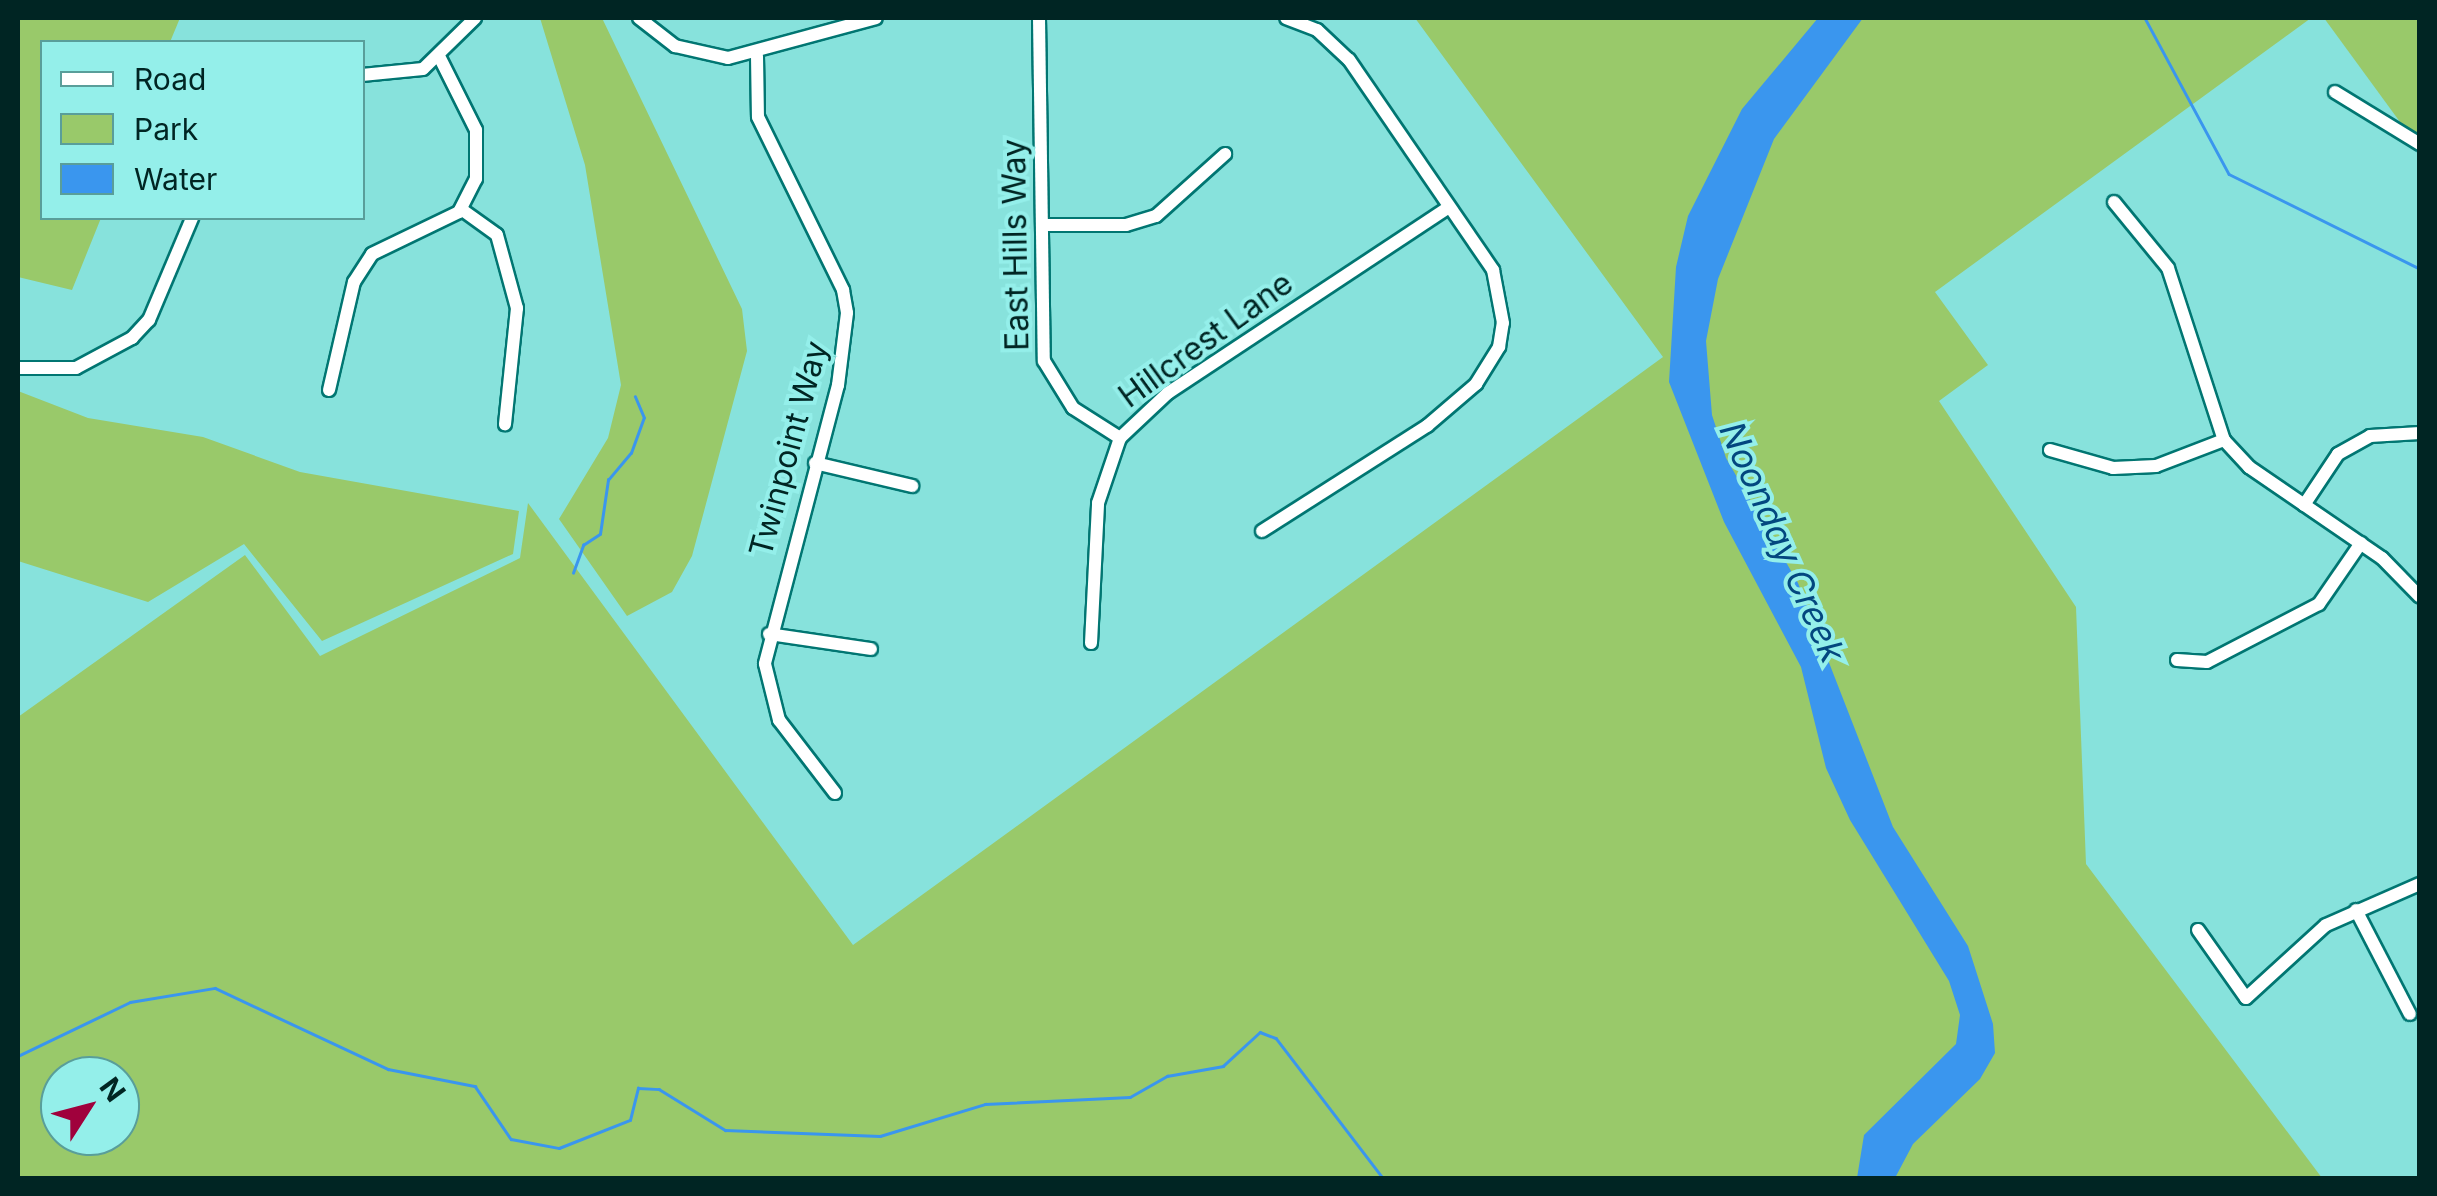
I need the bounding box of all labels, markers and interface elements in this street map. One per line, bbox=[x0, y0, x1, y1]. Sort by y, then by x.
legend bbox=[40, 40, 365, 220]
text: Road bbox=[134, 61, 206, 97]
text: Park bbox=[134, 111, 198, 147]
street label: East Hills Way bbox=[995, 139, 1037, 351]
text: Water bbox=[134, 161, 217, 197]
street label: Hillcrest Lane bbox=[1112, 264, 1300, 416]
street label: Twinpoint Way bbox=[742, 337, 836, 561]
water label: Noonday Creek bbox=[1711, 415, 1855, 669]
north arrow bbox=[40, 1056, 140, 1156]
text: N bbox=[93, 1071, 133, 1108]

